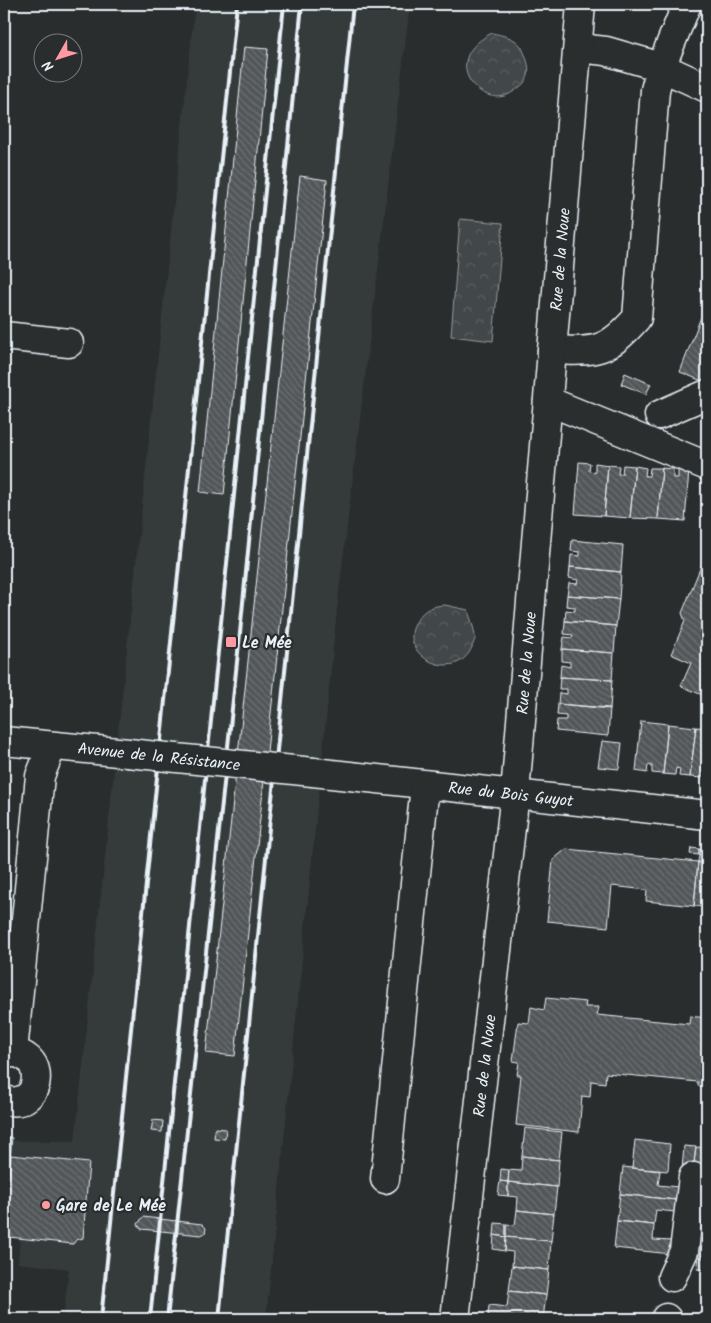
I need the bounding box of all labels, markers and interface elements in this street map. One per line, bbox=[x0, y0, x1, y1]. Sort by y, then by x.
north arrow bbox=[32, 32, 82, 82]
text: N bbox=[37, 55, 60, 76]
street label: Rue de la Noue bbox=[544, 207, 578, 312]
street label: Rue de la Noue bbox=[511, 611, 544, 715]
place label: Le Mée bbox=[242, 631, 292, 656]
marker: Le Mée bbox=[224, 635, 238, 649]
street label: Avenue de la Résistance bbox=[76, 737, 241, 778]
street label: Rue du Bois Guyot bbox=[447, 776, 575, 814]
street label: Rue de la Noue bbox=[467, 1013, 504, 1118]
place label: Gare de Le Mée bbox=[56, 1194, 166, 1219]
marker: Gare de Le Mée bbox=[40, 1199, 52, 1211]

